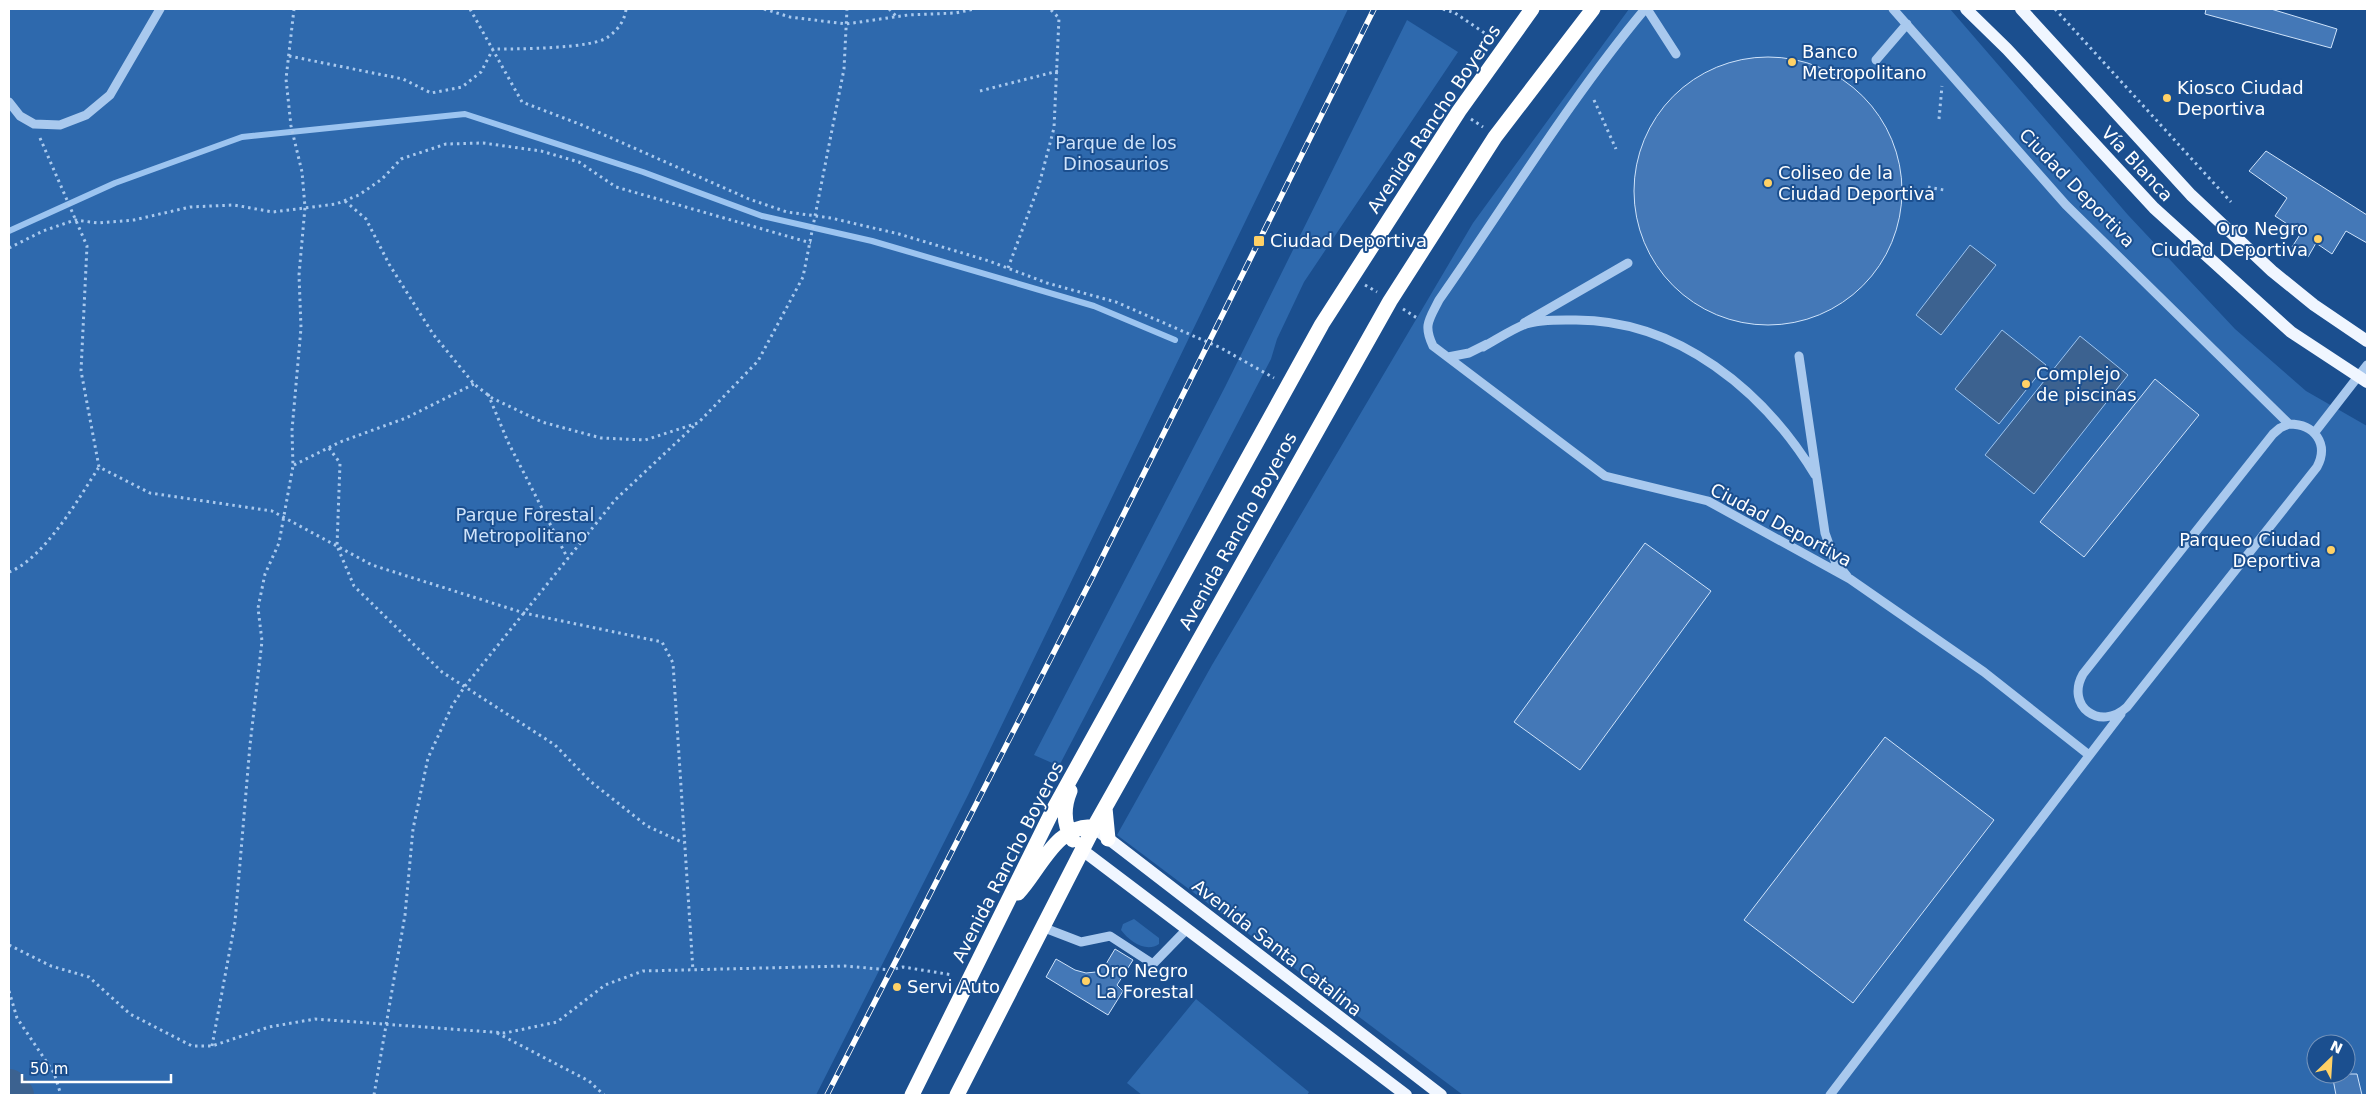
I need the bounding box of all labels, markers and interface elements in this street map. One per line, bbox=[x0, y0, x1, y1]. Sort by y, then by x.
street label: Avenida Rancho Boyeros bbox=[1363, 21, 1505, 217]
place label: Banco Metropolitano bbox=[1802, 41, 1927, 83]
marker: Banco Metropolitano bbox=[1786, 56, 1798, 68]
place label: Kiosco Ciudad Deportiva bbox=[2177, 77, 2304, 119]
marker: Kiosco Ciudad Deportiva bbox=[2161, 92, 2173, 104]
street label: Vía Blanca bbox=[2097, 122, 2177, 205]
street label: Ciudad Deportiva bbox=[2015, 124, 2139, 251]
park label: Parque de los Dinosaurios bbox=[1055, 132, 1177, 174]
place label: Coliseo de la Ciudad Deportiva bbox=[1778, 162, 1935, 204]
marker: Coliseo de la Ciudad Deportiva bbox=[1762, 177, 1774, 189]
place label: Oro Negro Ciudad Deportiva bbox=[2151, 218, 2308, 260]
place label: Ciudad Deportiva bbox=[1270, 230, 1427, 251]
marker: Oro Negro Ciudad Deportiva bbox=[2312, 233, 2324, 245]
marker: Ciudad Deportiva bbox=[1252, 234, 1266, 248]
place label: Complejo de piscinas bbox=[2036, 363, 2137, 405]
marker: Complejo de piscinas bbox=[2020, 378, 2032, 390]
street label: Avenida Rancho Boyeros bbox=[1174, 428, 1301, 633]
street label: Ciudad Deportiva bbox=[1707, 478, 1856, 571]
park label: Parque Forestal Metropolitano bbox=[455, 504, 595, 546]
place label: Parqueo Ciudad Deportiva bbox=[2179, 529, 2321, 571]
marker: Parqueo Ciudad Deportiva bbox=[2325, 544, 2337, 556]
street label: Avenida Rancho Boyeros bbox=[948, 758, 1067, 966]
street label: Avenida Santa Catalina bbox=[1188, 875, 1366, 1020]
place label: Oro Negro La Forestal bbox=[1096, 960, 1194, 1002]
marker: Oro Negro La Forestal bbox=[1080, 975, 1092, 987]
place label: Servi Auto bbox=[907, 976, 1000, 997]
marker: Servi Auto bbox=[891, 981, 903, 993]
north arrow bbox=[2306, 1034, 2356, 1084]
text: N bbox=[2328, 1037, 2345, 1057]
scale bar bbox=[22, 1052, 171, 1084]
text: 50 m bbox=[30, 1060, 68, 1078]

